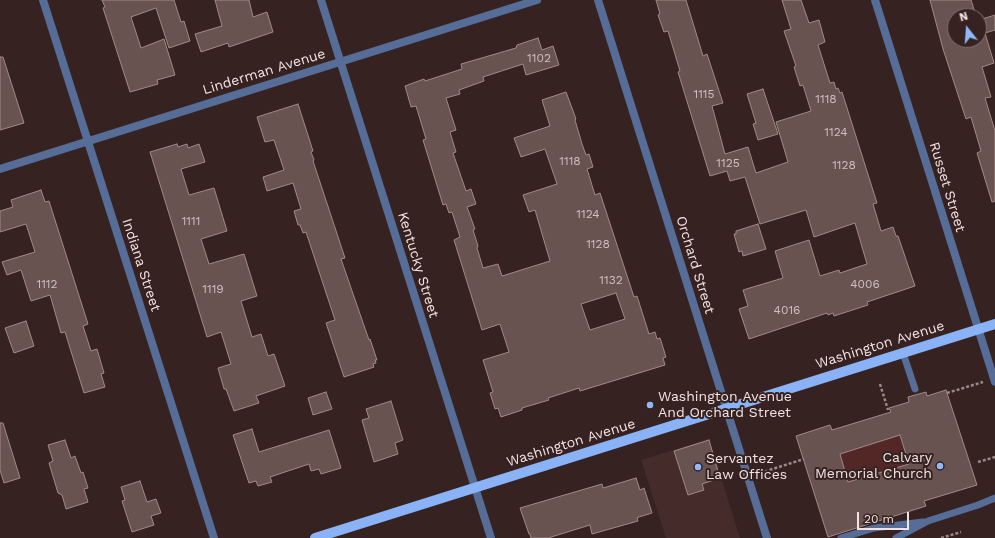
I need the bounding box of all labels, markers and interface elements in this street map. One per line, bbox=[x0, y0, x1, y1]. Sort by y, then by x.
north arrow bbox=[947, 8, 987, 48]
text: N bbox=[958, 10, 969, 24]
street label: Linderman Avenue bbox=[201, 45, 327, 99]
house number: 1102 bbox=[527, 51, 551, 65]
house number: 1115 bbox=[693, 87, 715, 101]
house number: 1118 bbox=[815, 92, 837, 106]
house number: 1124 bbox=[824, 125, 848, 139]
street label: Russet Street bbox=[925, 140, 969, 234]
house number: 1118 bbox=[559, 154, 581, 168]
house number: 1125 bbox=[716, 156, 740, 170]
house number: 1128 bbox=[832, 158, 856, 172]
house number: 1124 bbox=[576, 207, 600, 221]
street label: Kentucky Street bbox=[394, 210, 442, 320]
house number: 1111 bbox=[182, 214, 200, 228]
street label: Orchard Street bbox=[672, 214, 718, 316]
street label: Indiana Street bbox=[118, 216, 164, 314]
house number: 1128 bbox=[586, 237, 610, 251]
house number: 1132 bbox=[599, 273, 623, 287]
house number: 1112 bbox=[36, 277, 58, 291]
house number: 4006 bbox=[850, 277, 880, 291]
house number: 1119 bbox=[202, 282, 224, 296]
house number: 4016 bbox=[774, 303, 800, 317]
street label: Washington Avenue bbox=[814, 317, 946, 373]
place label: Washington Avenue And Orchard Street bbox=[658, 389, 792, 422]
marker: Washington Avenue And Orchard Street bbox=[645, 400, 655, 410]
street label: Washington Avenue bbox=[505, 415, 637, 471]
place label: Calvary Memorial Church bbox=[815, 450, 932, 482]
place label: Servantez Law Offices bbox=[706, 451, 787, 484]
marker: Calvary Memorial Church bbox=[935, 461, 945, 471]
marker: Servantez Law Offices bbox=[693, 462, 703, 472]
scale bar bbox=[859, 504, 911, 530]
text: 20 m bbox=[864, 512, 894, 526]

